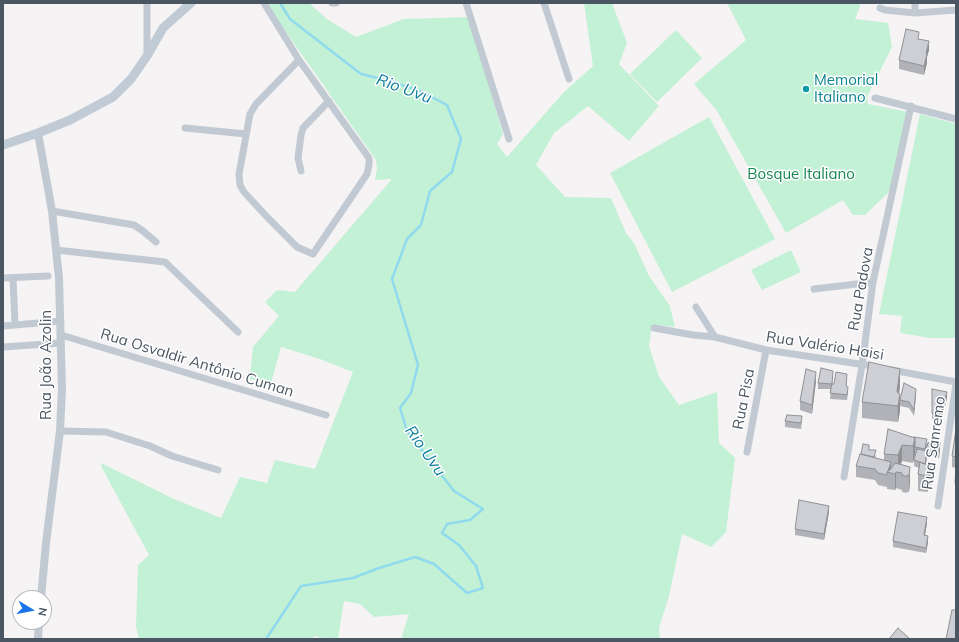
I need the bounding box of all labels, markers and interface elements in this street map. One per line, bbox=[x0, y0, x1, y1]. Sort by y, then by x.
water label: Rio Uvu bbox=[374, 70, 434, 108]
place label: Memorial Italiano bbox=[814, 71, 878, 106]
marker: Memorial Italiano bbox=[801, 84, 811, 94]
park label: Bosque Italiano bbox=[747, 165, 855, 183]
street label: Rua Padova bbox=[845, 246, 877, 332]
street label: Rua João Azolin bbox=[37, 310, 55, 420]
street label: Rua Osvaldir Antônio Cuman bbox=[98, 325, 296, 401]
street label: Rua Valério Haisi bbox=[765, 328, 885, 364]
street label: Rua Pisa bbox=[729, 367, 759, 431]
street label: Rua Sanremo bbox=[919, 395, 949, 491]
water label: Rio Uvu bbox=[401, 422, 449, 480]
north arrow bbox=[12, 590, 52, 630]
text: N bbox=[35, 607, 50, 617]

